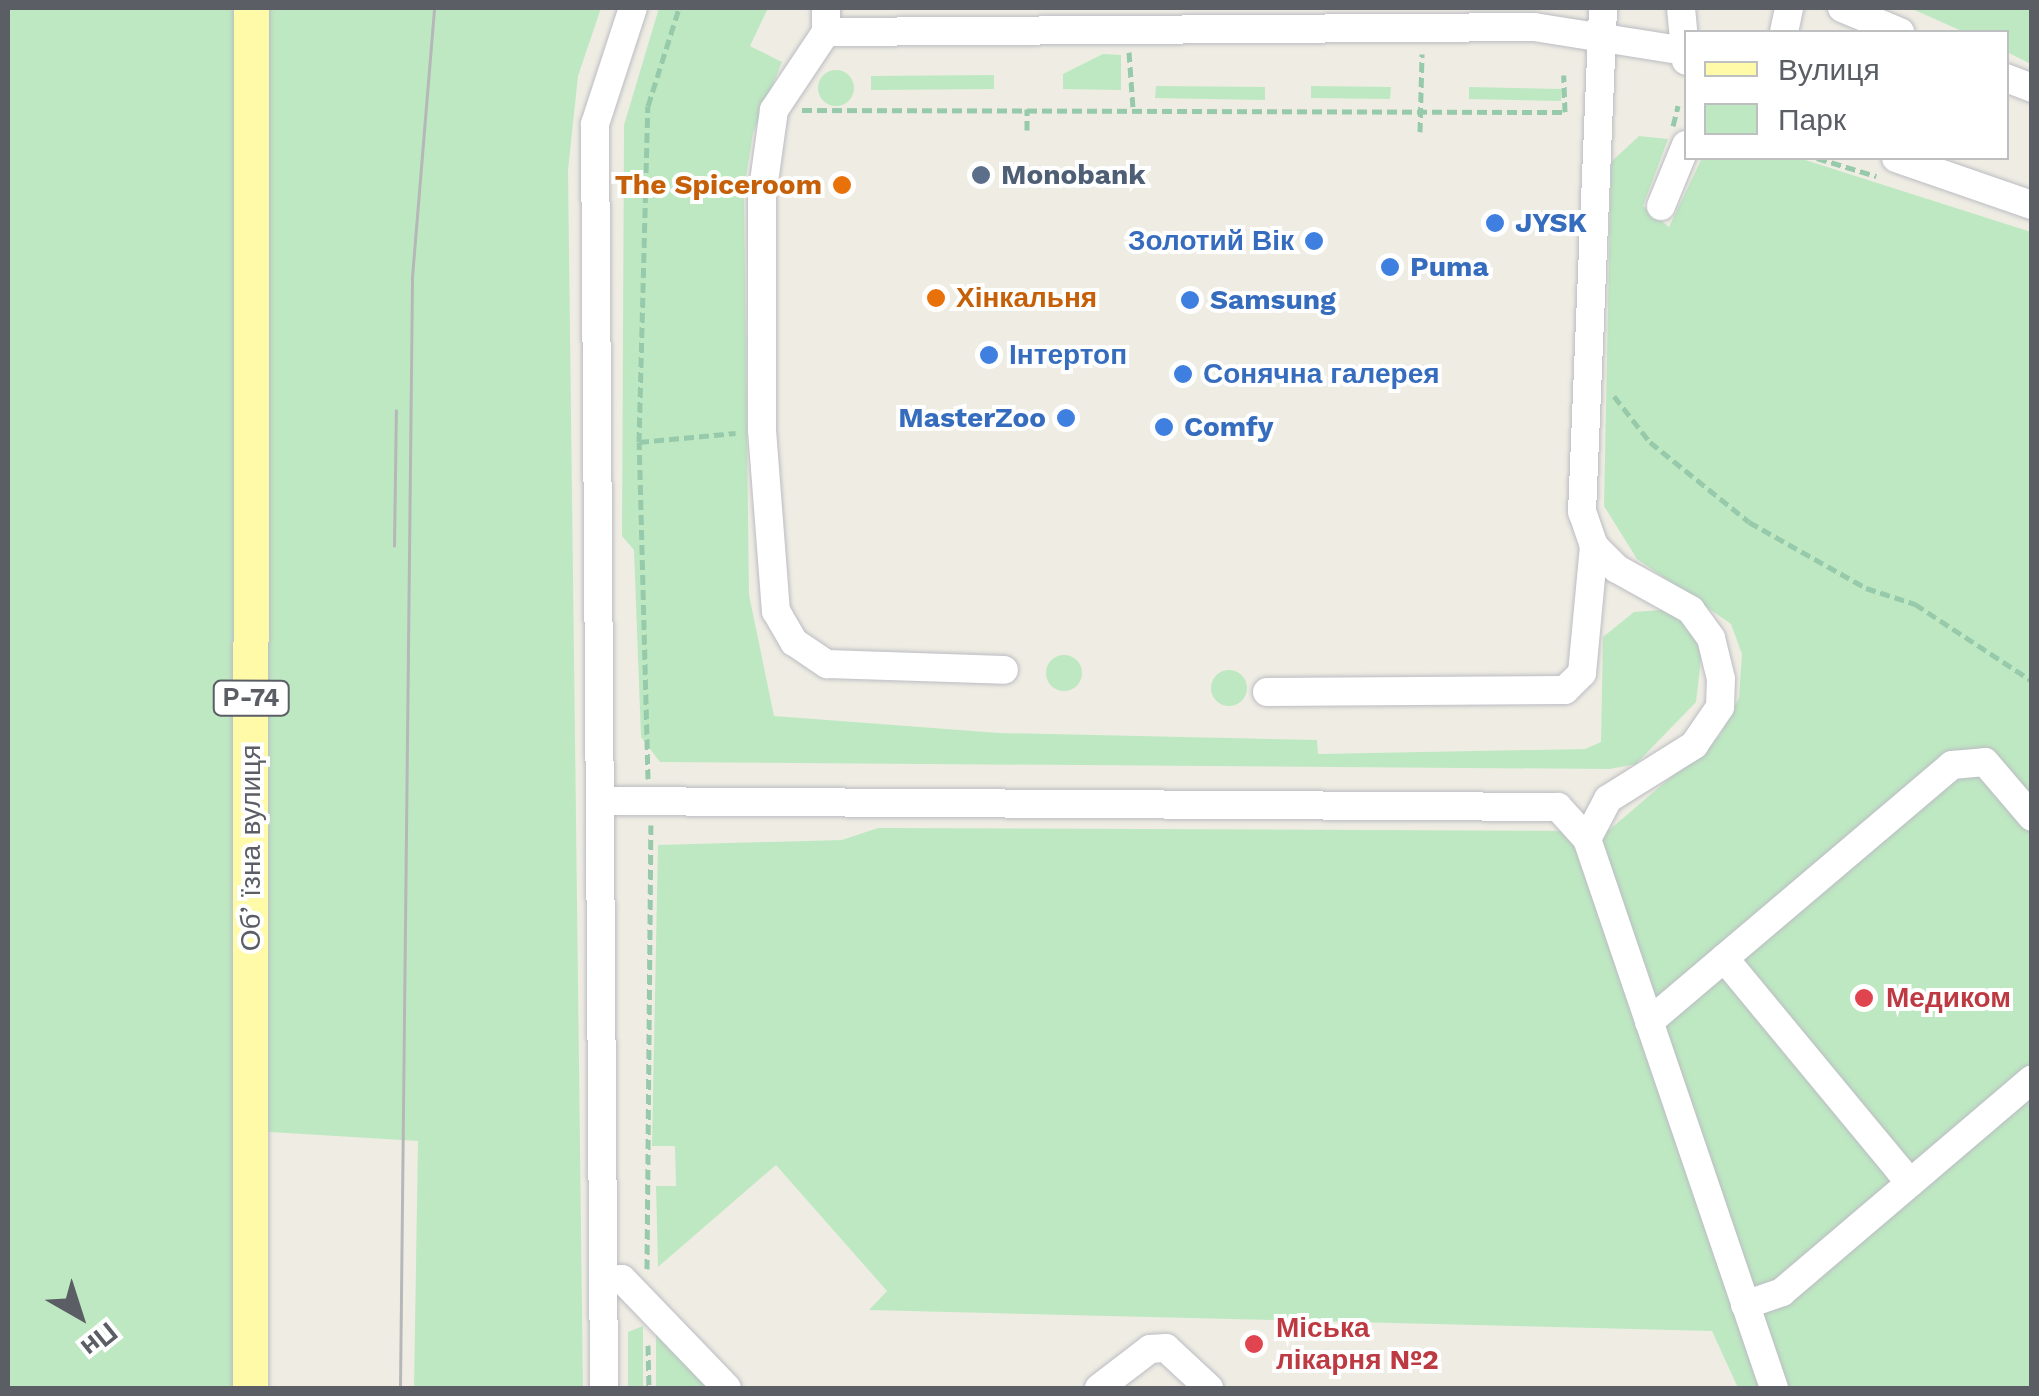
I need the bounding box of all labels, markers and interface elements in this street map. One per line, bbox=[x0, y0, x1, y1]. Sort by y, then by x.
legend bbox=[1684, 30, 2009, 160]
text: Вулиця bbox=[1778, 52, 1880, 87]
text: Парк bbox=[1778, 102, 1846, 137]
place label: Monobank bbox=[1001, 158, 1146, 192]
marker: Monobank bbox=[970, 164, 992, 186]
place label: The Spiceroom bbox=[615, 168, 822, 202]
marker: The Spiceroom bbox=[831, 174, 853, 196]
place label: JYSK bbox=[1515, 206, 1587, 240]
marker: JYSK bbox=[1484, 212, 1506, 234]
place label: Золотий Вік bbox=[1128, 224, 1294, 258]
marker: Золотий Вік bbox=[1303, 230, 1325, 252]
place label: Puma bbox=[1410, 250, 1489, 284]
marker: Puma bbox=[1379, 256, 1401, 278]
place label: Хінкальня bbox=[956, 281, 1097, 315]
place label: Samsung bbox=[1210, 283, 1336, 317]
marker: Хінкальня bbox=[925, 287, 947, 309]
marker: Samsung bbox=[1179, 289, 1201, 311]
place label: Інтертоп bbox=[1009, 338, 1127, 372]
marker: Інтертоп bbox=[978, 344, 1000, 366]
place label: Сонячна галерея bbox=[1203, 357, 1440, 391]
marker: Сонячна галерея bbox=[1172, 363, 1194, 385]
place label: MasterZoo bbox=[898, 401, 1046, 435]
marker: MasterZoo bbox=[1055, 407, 1077, 429]
place label: Comfy bbox=[1184, 410, 1273, 444]
marker: Comfy bbox=[1153, 416, 1175, 438]
road number: Р-74 bbox=[211, 678, 291, 718]
street label: Обʼїзна вулиця bbox=[234, 745, 268, 951]
place label: Медиком bbox=[1886, 981, 2011, 1015]
marker: Медиком bbox=[1851, 985, 1877, 1011]
north arrow bbox=[30, 1266, 130, 1366]
place label: Міська лікарня №2 bbox=[1276, 1311, 1439, 1377]
text: Пн bbox=[74, 1315, 124, 1364]
marker: Міська лікарня №2 bbox=[1241, 1331, 1267, 1357]

